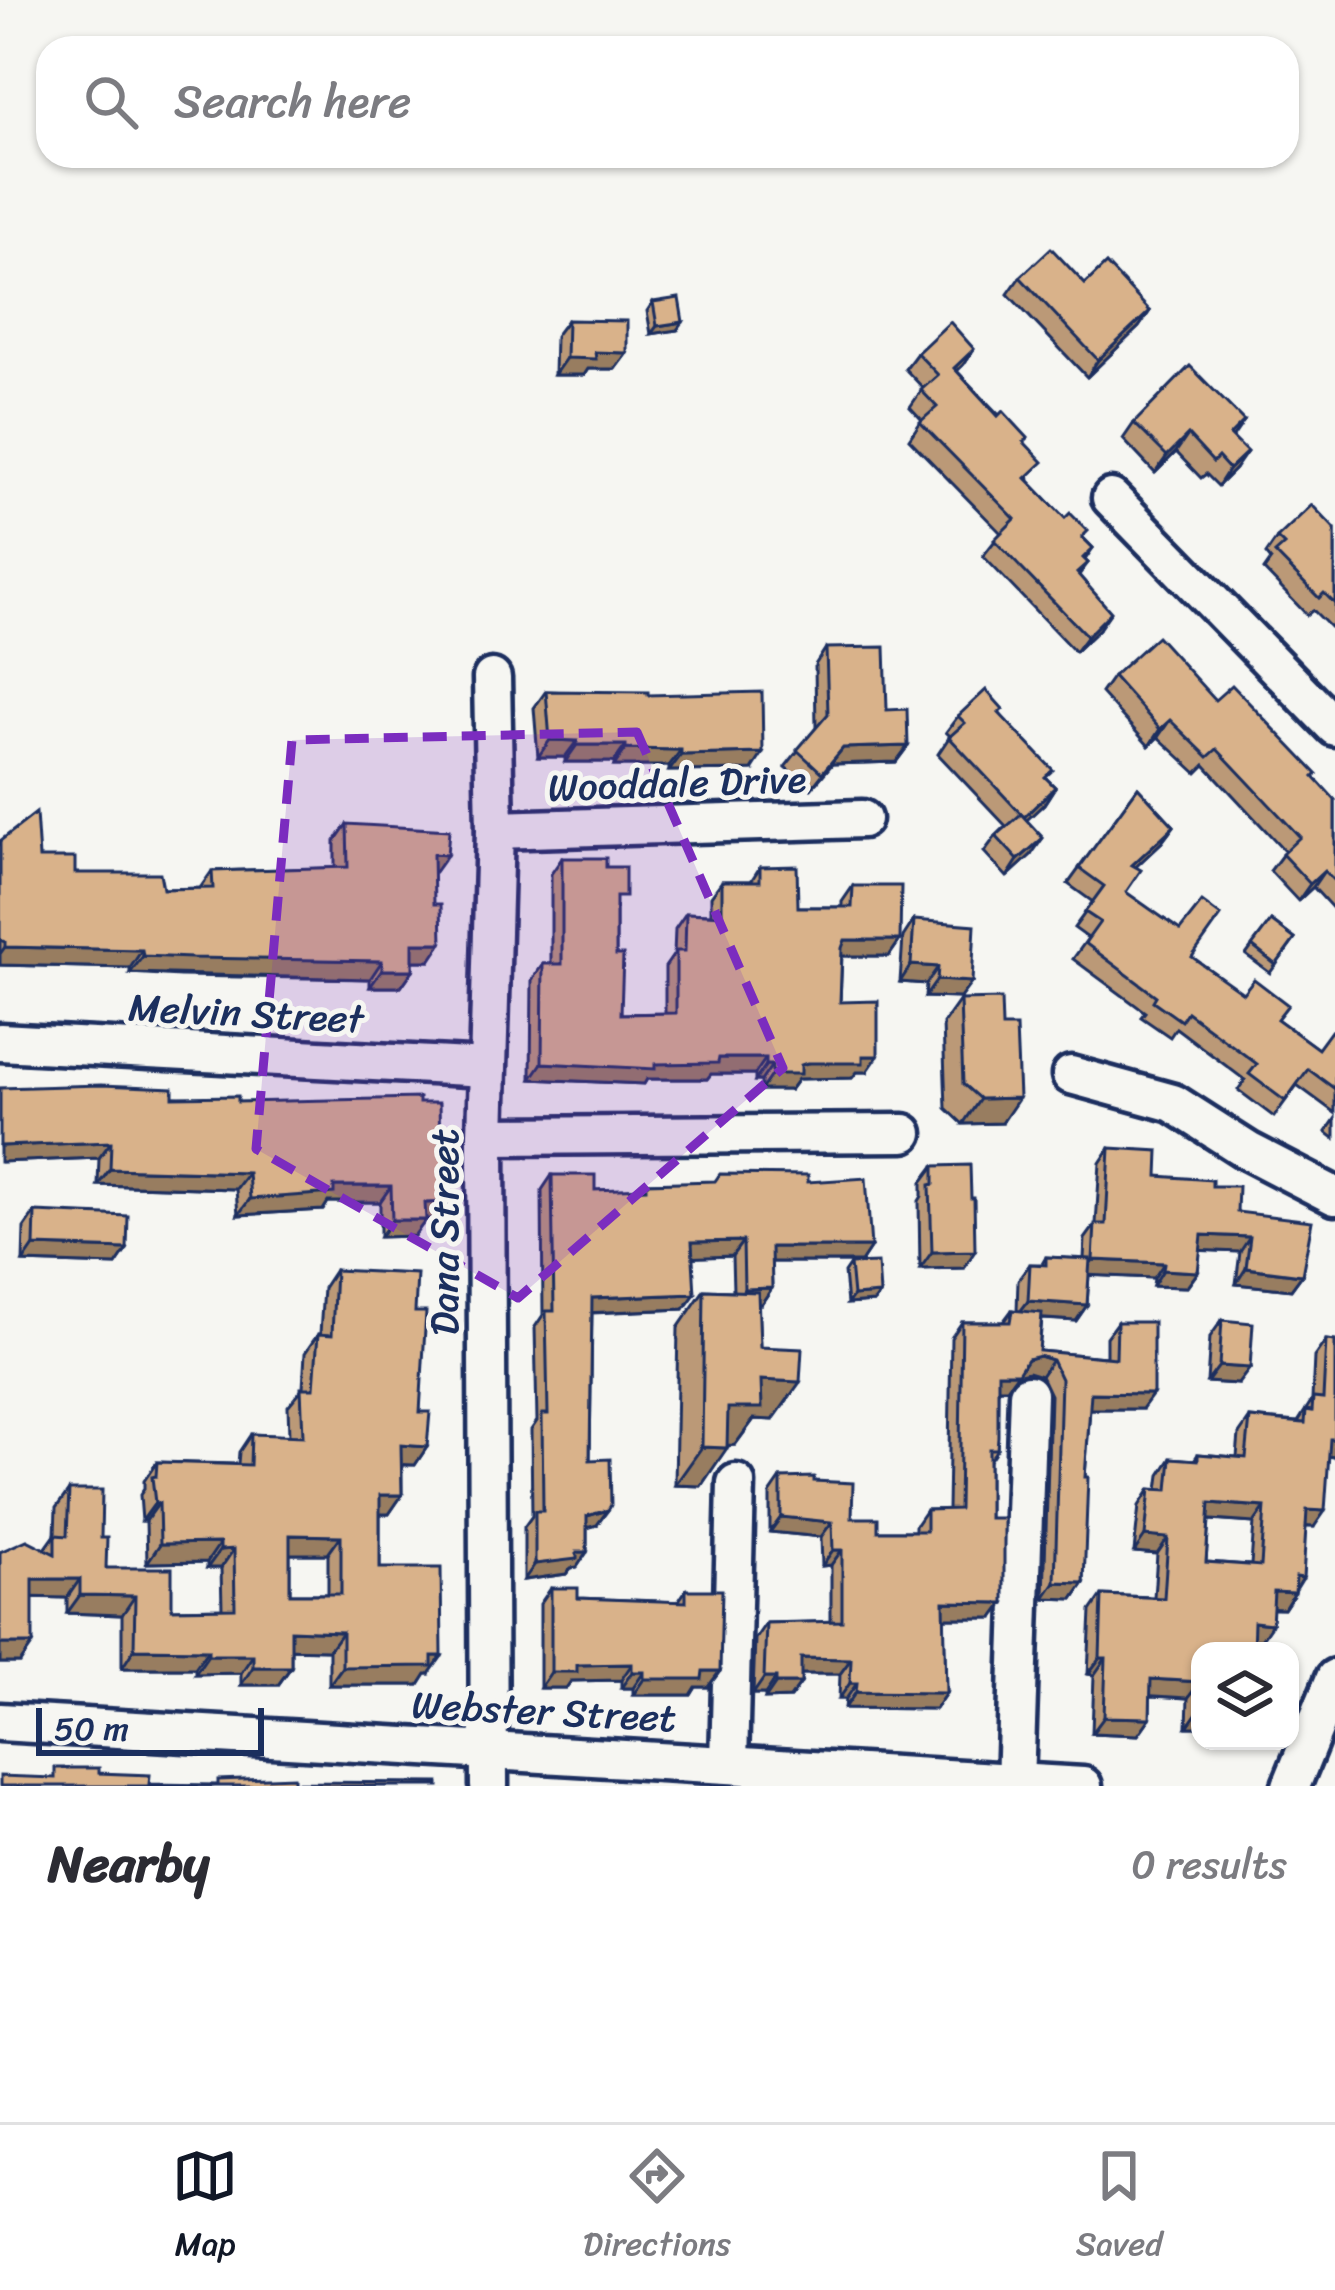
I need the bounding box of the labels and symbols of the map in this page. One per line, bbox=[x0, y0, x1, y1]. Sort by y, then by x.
street label: Wooddale Drive bbox=[547, 744, 808, 822]
street label: Melvin Street bbox=[127, 972, 367, 1054]
street label: Dana Street bbox=[410, 1128, 479, 1336]
street label: Webster Street bbox=[410, 1670, 678, 1752]
scale bar bbox=[36, 1702, 264, 1755]

